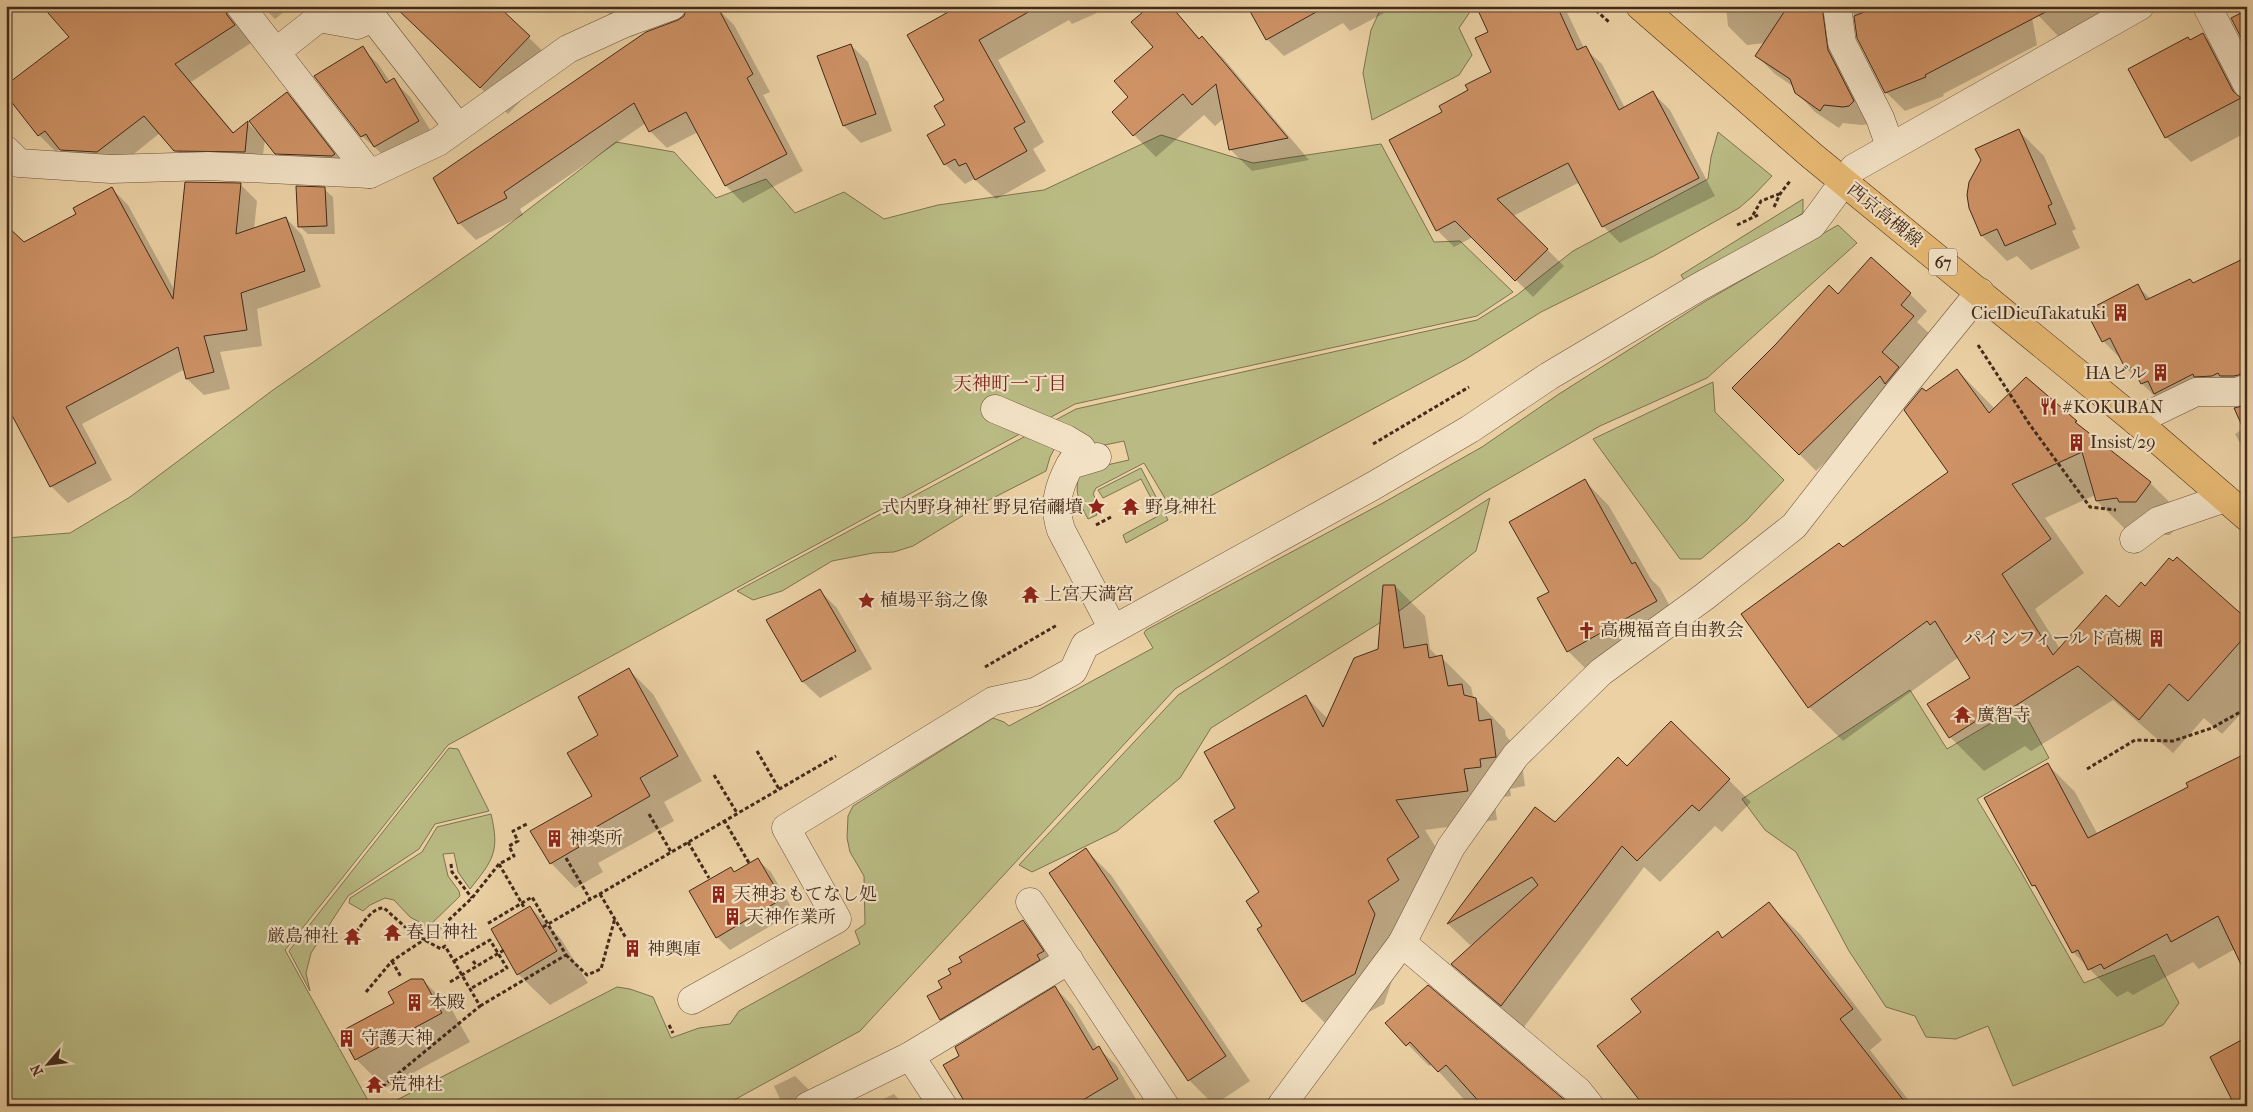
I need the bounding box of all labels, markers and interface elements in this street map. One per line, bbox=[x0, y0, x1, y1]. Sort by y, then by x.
street label: 西京高槻線 bbox=[1843, 179, 1926, 252]
road number: 67 bbox=[1929, 248, 1957, 276]
place label: CielDieuTakatuki bbox=[1971, 303, 2107, 324]
building icon: CielDieuTakatuki bbox=[2110, 303, 2130, 323]
place label: HAビル bbox=[2085, 363, 2147, 384]
building icon: HAビル bbox=[2151, 363, 2171, 383]
district label: 天神町一丁目 bbox=[953, 373, 1067, 395]
restaurant icon: #KOKUBAN bbox=[2038, 397, 2058, 417]
place label: #KOKUBAN bbox=[2062, 397, 2164, 418]
building icon: Insist/29 bbox=[2066, 432, 2086, 452]
place label: Insist/29 bbox=[2090, 432, 2156, 453]
place label: 式内野身神社 野見宿禰墳 bbox=[881, 497, 1083, 518]
place icon: 式内野身神社 野見宿禰墳 bbox=[1087, 497, 1107, 517]
temple icon: 野身神社 bbox=[1121, 497, 1141, 517]
place label: 野身神社 bbox=[1145, 497, 1217, 518]
temple icon: 上宮天満宮 bbox=[1020, 584, 1040, 604]
place label: 上宮天満宮 bbox=[1044, 584, 1134, 605]
place icon: 植場平翁之像 bbox=[856, 590, 876, 610]
place label: 植場平翁之像 bbox=[880, 590, 988, 611]
church icon: 高槻福音自由教会 bbox=[1576, 620, 1596, 640]
place label: 高槻福音自由教会 bbox=[1600, 620, 1744, 641]
place label: パインフィールド高槻 bbox=[1964, 628, 2142, 649]
building icon: パインフィールド高槻 bbox=[2146, 628, 2166, 648]
temple icon: 廣智寺 bbox=[1953, 705, 1973, 725]
place label: 廣智寺 bbox=[1977, 705, 2031, 726]
building icon: 神楽所 bbox=[545, 828, 565, 848]
place label: 神楽所 bbox=[569, 828, 623, 849]
building icon: 天神おもてなし処 bbox=[709, 884, 729, 904]
place label: 天神おもてなし処 bbox=[733, 884, 877, 905]
building icon: 天神作業所 bbox=[722, 907, 742, 927]
place label: 天神作業所 bbox=[746, 907, 836, 928]
temple icon: 春日神社 bbox=[382, 922, 402, 942]
place label: 春日神社 bbox=[406, 922, 478, 943]
place label: 厳島神社 bbox=[267, 926, 339, 947]
temple icon: 厳島神社 bbox=[343, 926, 363, 946]
building icon: 神輿庫 bbox=[623, 939, 643, 959]
place label: 神輿庫 bbox=[647, 939, 701, 960]
building icon: 本殿 bbox=[405, 992, 425, 1012]
place label: 本殿 bbox=[429, 992, 465, 1013]
building icon: 守護天神 bbox=[337, 1028, 357, 1048]
place label: 守護天神 bbox=[361, 1028, 433, 1049]
north arrow bbox=[22, 1040, 72, 1090]
text: N bbox=[27, 1061, 47, 1079]
temple icon: 荒神社 bbox=[365, 1074, 385, 1094]
place label: 荒神社 bbox=[389, 1074, 443, 1095]

